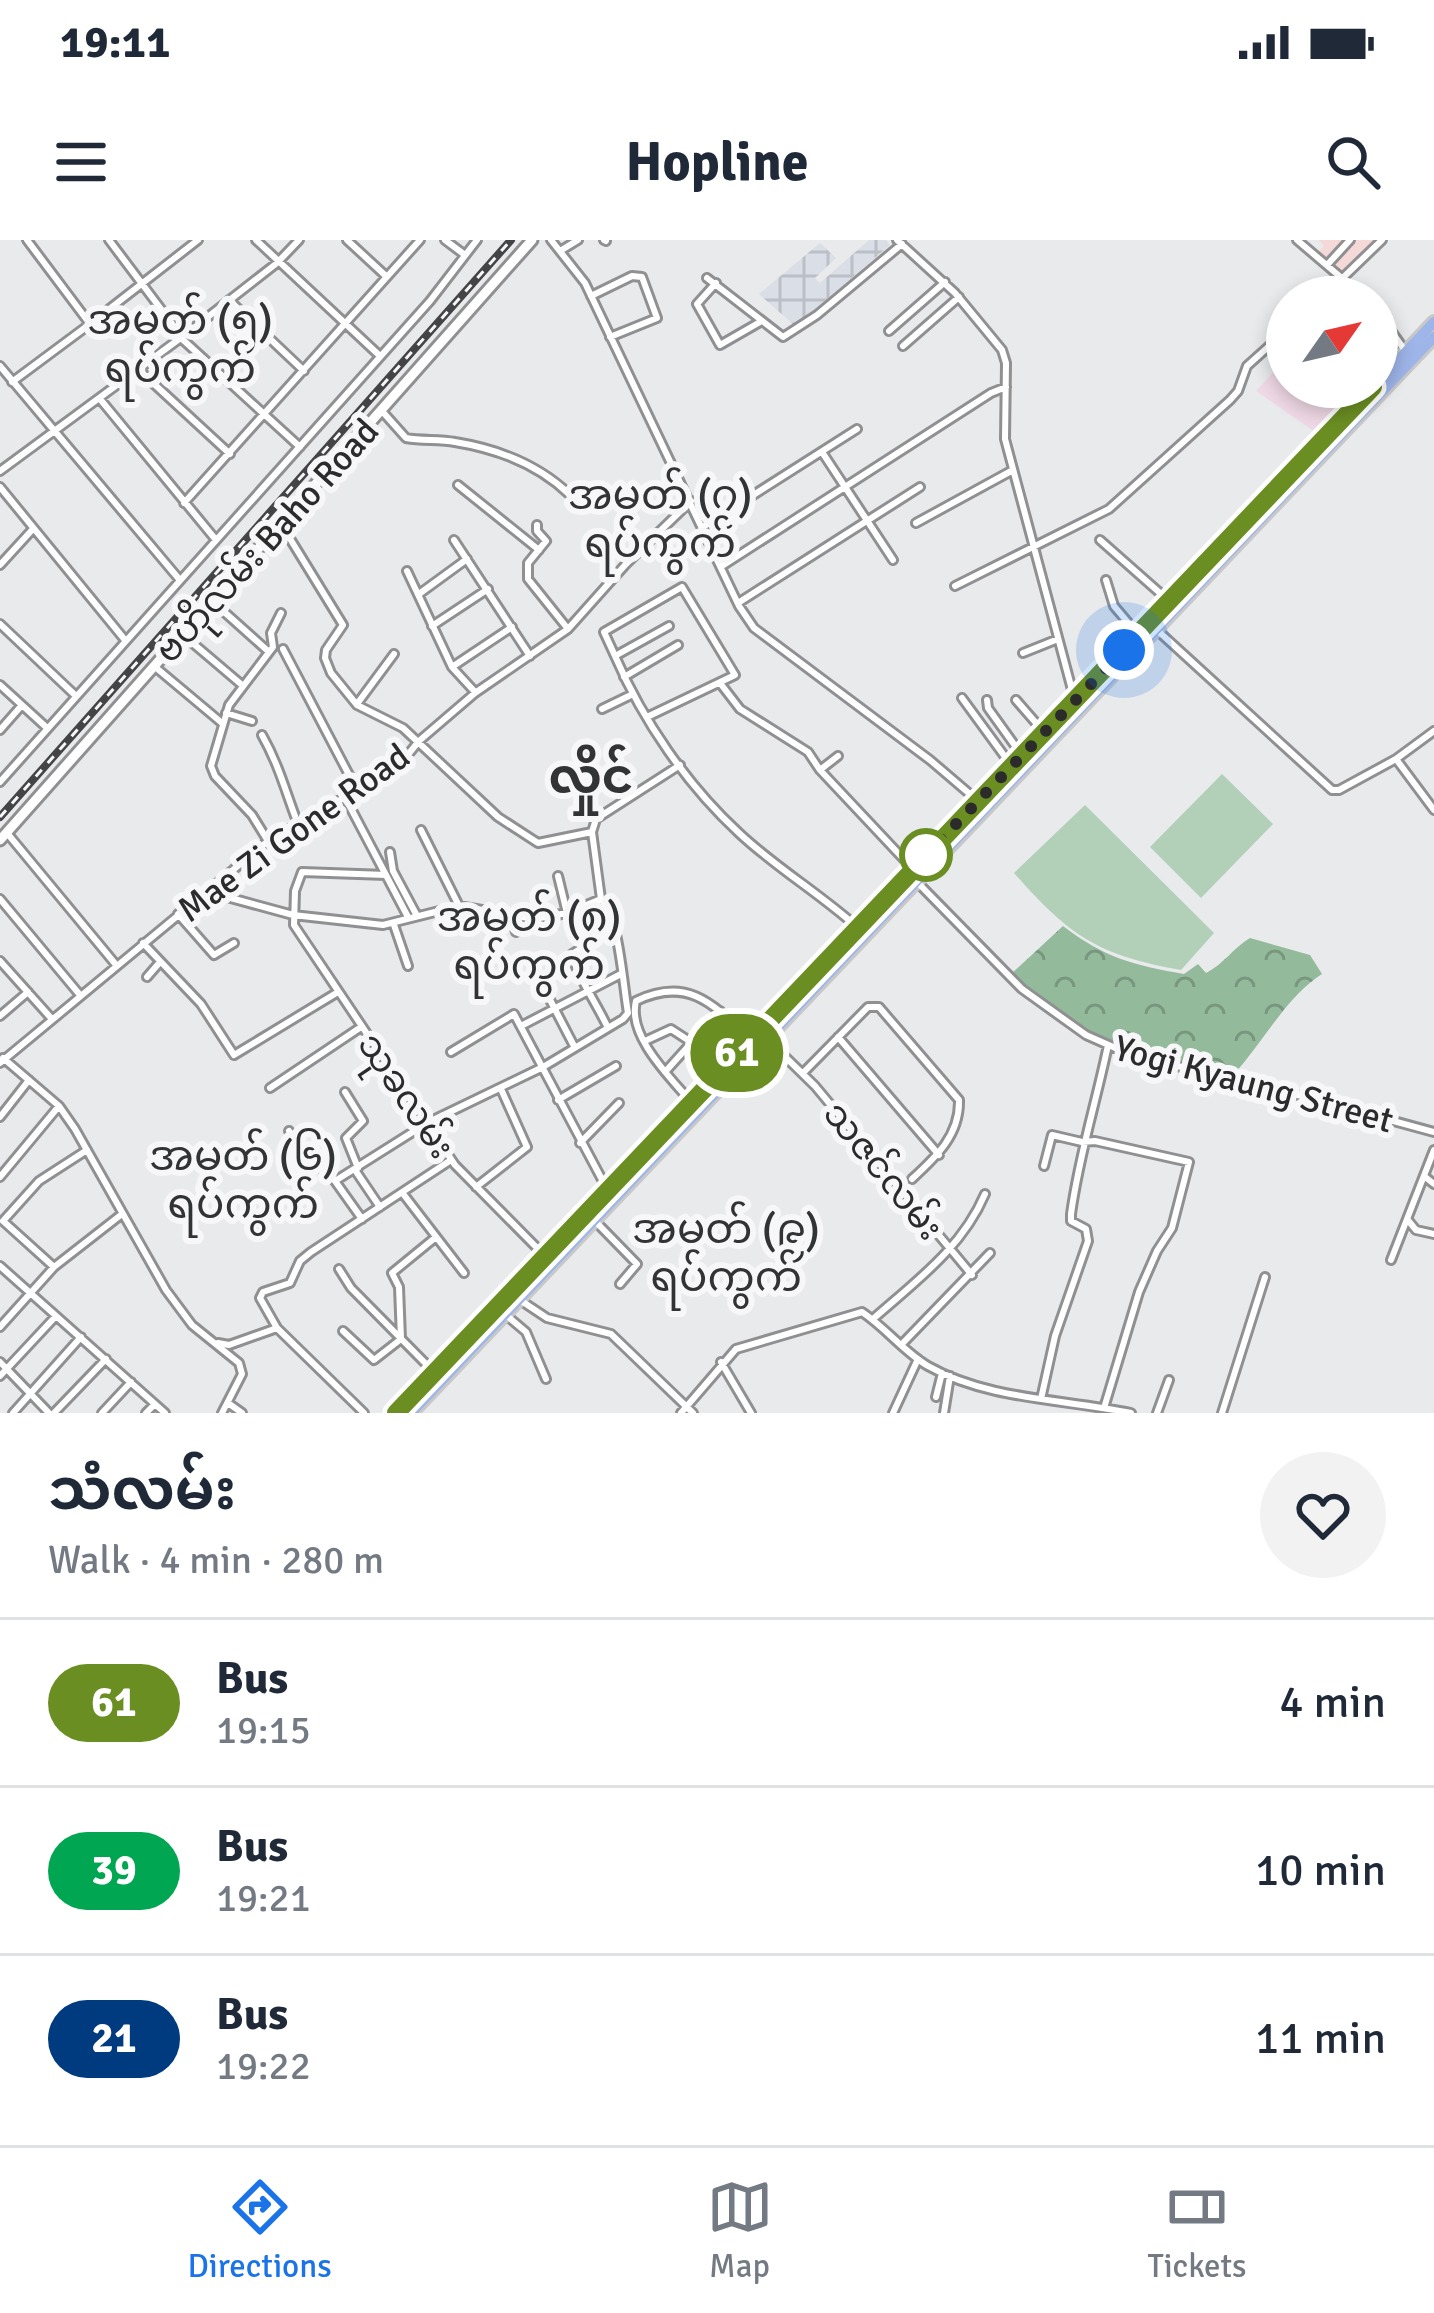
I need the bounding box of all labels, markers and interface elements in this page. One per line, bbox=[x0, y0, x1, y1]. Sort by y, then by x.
text: 19:11 bbox=[60, 15, 170, 70]
icon: menu bbox=[48, 129, 114, 195]
text: Hopline bbox=[626, 129, 808, 196]
icon: search bbox=[1320, 129, 1386, 195]
north arrow bbox=[1266, 276, 1398, 408]
map controls bbox=[1266, 276, 1398, 408]
district label: အမှတ် (၅) ရပ်ကွက် bbox=[87, 292, 273, 402]
street label: ဗဟိုလမ်း Baho Road bbox=[143, 407, 393, 677]
district label: အမှတ် (၇) ရပ်ကွက် bbox=[568, 467, 752, 577]
your location bbox=[1094, 620, 1154, 680]
street label: Mae Zi Gone Road bbox=[169, 734, 419, 932]
district label: လှိုင် bbox=[548, 744, 634, 816]
unlabelled marker bbox=[901, 830, 951, 880]
district label: အမှတ် (၈) ရပ်ကွက် bbox=[437, 889, 621, 999]
line badge: 61 bbox=[683, 1014, 791, 1092]
street label: သုခလမ်း bbox=[342, 1023, 467, 1171]
street label: Yogi Kyaung Street bbox=[1109, 1026, 1398, 1143]
text: 61 bbox=[714, 1027, 760, 1078]
street label: သဇင်လမ်း bbox=[813, 1090, 955, 1250]
district label: အမှတ် (၆) ရပ်ကွက် bbox=[149, 1128, 337, 1238]
district label: အမှတ် (၉) ရပ်ကွက် bbox=[632, 1201, 820, 1311]
button: heart bbox=[1260, 1452, 1386, 1578]
text: သံလမ်း bbox=[48, 1455, 236, 1526]
text: Walk · 4 min · 280 m bbox=[48, 1536, 384, 1584]
text: Bus bbox=[216, 1651, 288, 1706]
text: 4 min bbox=[1279, 1675, 1386, 1730]
text: 61 bbox=[91, 1677, 137, 1728]
text: 19:15 bbox=[216, 1706, 311, 1754]
text: Bus bbox=[216, 1819, 288, 1874]
text: 10 min bbox=[1255, 1843, 1386, 1898]
text: 39 bbox=[91, 1845, 137, 1896]
text: 19:21 bbox=[216, 1874, 311, 1922]
text: Bus bbox=[216, 1987, 288, 2042]
text: 11 min bbox=[1255, 2011, 1386, 2066]
text: 21 bbox=[91, 2013, 137, 2064]
text: 19:22 bbox=[216, 2042, 311, 2090]
tab: Directions bbox=[187, 2174, 332, 2287]
tab: Map bbox=[707, 2174, 773, 2287]
tab: Tickets bbox=[1147, 2174, 1247, 2287]

